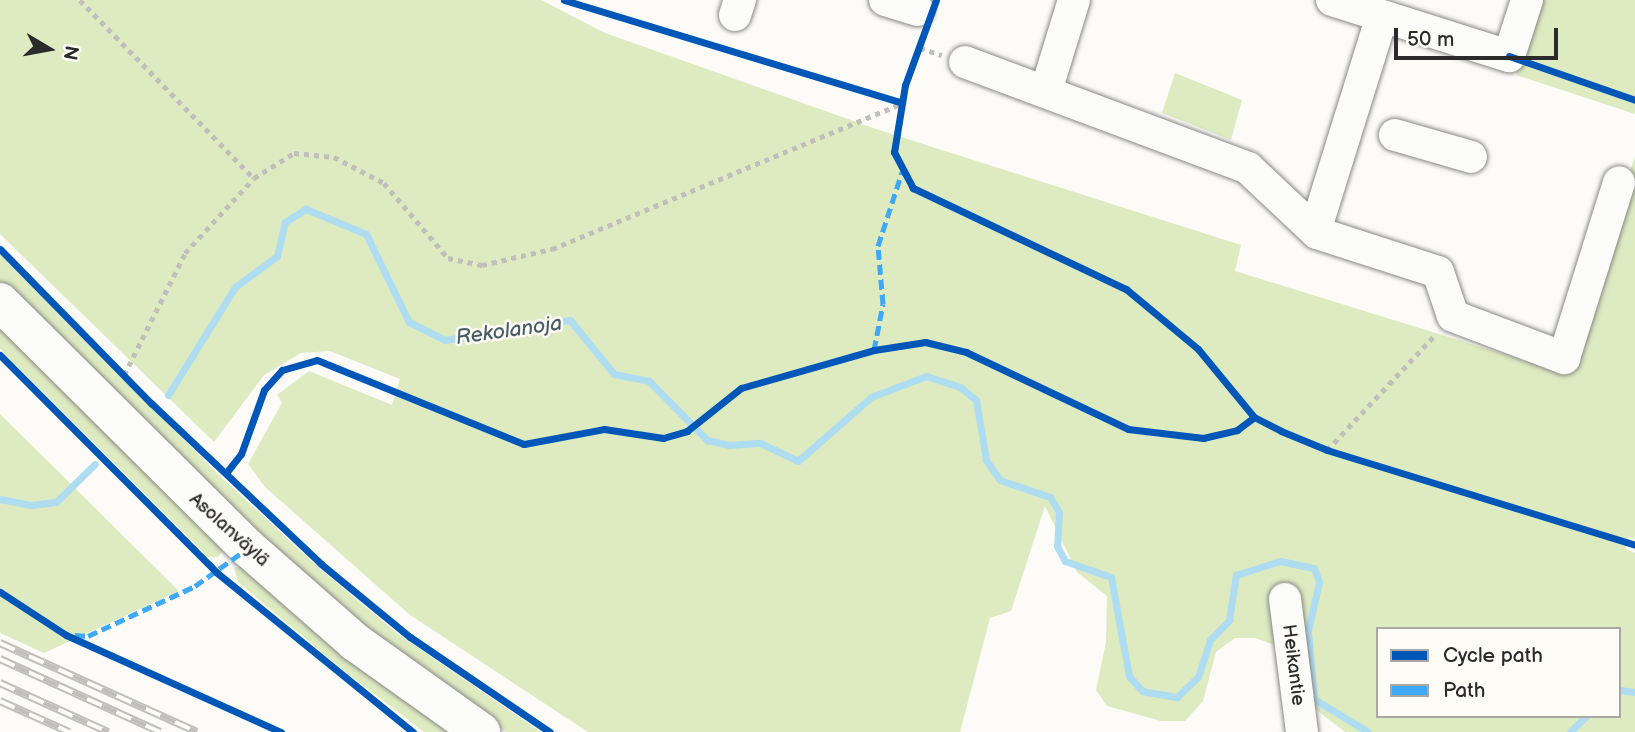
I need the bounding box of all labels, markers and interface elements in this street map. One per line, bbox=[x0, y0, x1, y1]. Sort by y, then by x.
north arrow bbox=[14, 14, 84, 84]
scale bar bbox=[1397, 14, 1562, 58]
text: 50 m bbox=[1407, 27, 1454, 52]
text: N bbox=[58, 44, 83, 62]
water label: Rekolanoja bbox=[454, 311, 564, 351]
street label: Asolanväylä bbox=[184, 488, 274, 572]
street label: Heikantie bbox=[1277, 623, 1309, 707]
legend bbox=[1376, 627, 1621, 718]
text: Cycle path bbox=[1443, 643, 1543, 668]
text: Path bbox=[1443, 678, 1485, 703]

